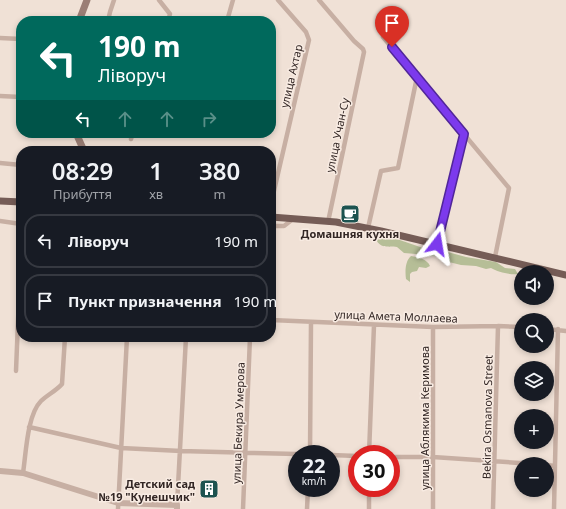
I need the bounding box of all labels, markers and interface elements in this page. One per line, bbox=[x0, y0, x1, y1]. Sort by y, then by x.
pin bbox=[375, 6, 409, 47]
icon: arrive bbox=[381, 12, 403, 34]
text: 190 m bbox=[98, 27, 181, 65]
icon: left bbox=[32, 32, 84, 84]
street label: улица Ахтар bbox=[276, 43, 306, 109]
text: Ліворуч bbox=[98, 63, 166, 87]
street label: улица Учан-Су bbox=[322, 96, 352, 174]
icon: left bbox=[72, 108, 94, 130]
icon: ahead bbox=[114, 108, 136, 130]
icon: ahead bbox=[156, 108, 178, 130]
icon: right bbox=[198, 108, 220, 130]
text: 08:29 bbox=[52, 154, 113, 187]
text: 1 bbox=[149, 154, 163, 187]
text: 380 bbox=[199, 154, 240, 187]
text: Прибуття bbox=[53, 185, 112, 203]
text: хв bbox=[149, 185, 163, 203]
text: m bbox=[213, 185, 226, 203]
cafe icon: Домашняя кухня bbox=[339, 203, 361, 225]
position arrow bbox=[416, 223, 458, 265]
place label: Домашняя кухня bbox=[301, 226, 399, 241]
icon: left bbox=[34, 230, 56, 252]
text: Ліворуч bbox=[68, 231, 129, 251]
text: 190 m bbox=[214, 231, 258, 251]
map controls bbox=[514, 265, 554, 497]
button: sound bbox=[514, 265, 554, 305]
icon: arrive bbox=[34, 290, 56, 312]
text: Пункт призначення bbox=[68, 291, 222, 311]
text: 190 m bbox=[234, 291, 277, 311]
street label: улица Амета Моллаева bbox=[334, 306, 458, 326]
button: search bbox=[514, 313, 554, 353]
street label: улица Аблякима Керимова bbox=[417, 346, 432, 490]
street label: Bekira Osmanova Street bbox=[478, 355, 496, 479]
button: layers bbox=[514, 361, 554, 401]
street label: улица Бекира Умерова bbox=[228, 362, 248, 484]
button: + bbox=[514, 409, 554, 449]
speed limit sign: 30 bbox=[348, 445, 400, 497]
text: 22 bbox=[303, 452, 325, 479]
button: − bbox=[514, 457, 554, 497]
text: km/h bbox=[302, 474, 326, 488]
place label: Детский сад №19 "Кунешчик" bbox=[99, 476, 195, 504]
building icon: Детский сад №19 "Кунешчик" bbox=[198, 478, 220, 500]

